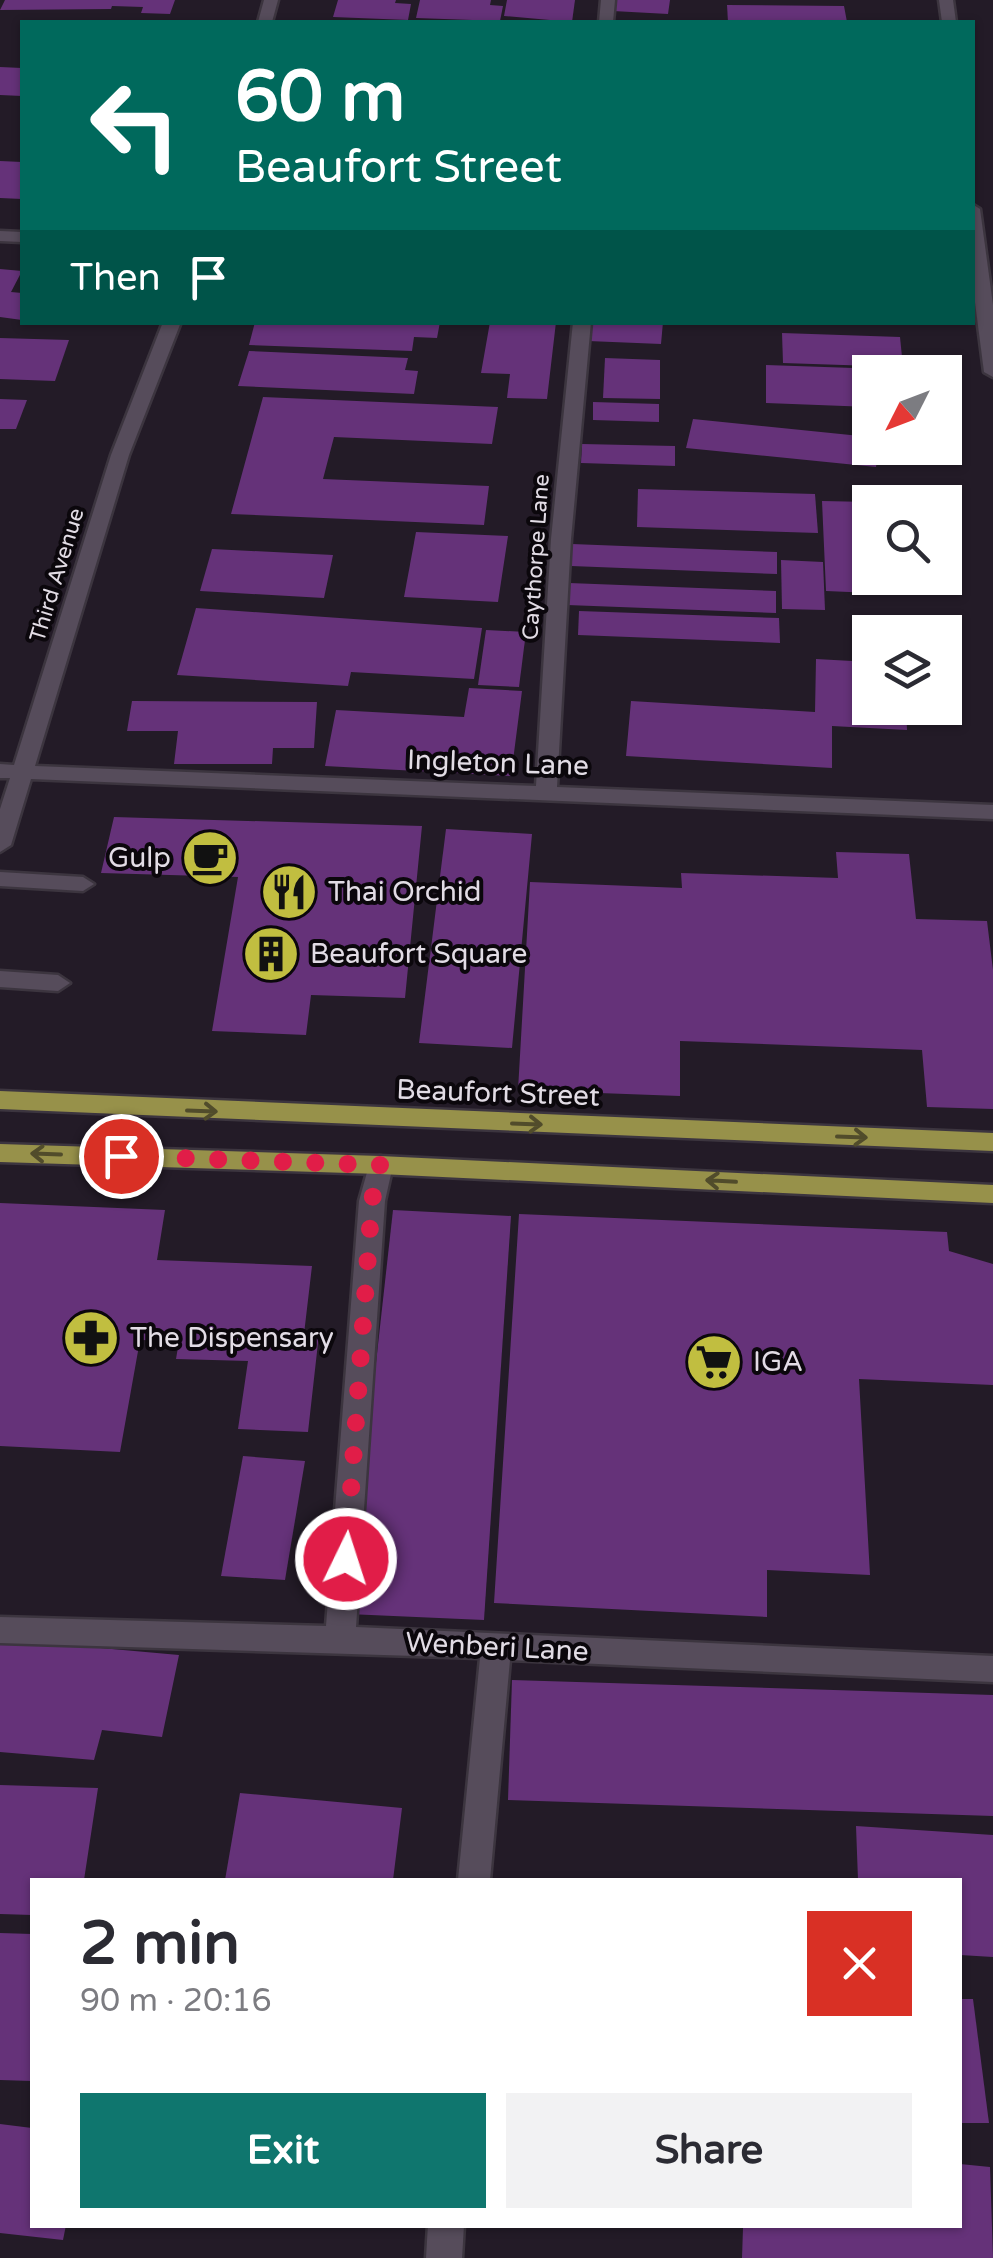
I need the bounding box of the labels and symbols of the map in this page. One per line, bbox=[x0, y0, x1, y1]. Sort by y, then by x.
north arrow bbox=[852, 355, 962, 465]
street label: Caythorpe Lane bbox=[517, 473, 555, 641]
street label: Third Avenue bbox=[24, 505, 90, 645]
street label: Ingleton Lane bbox=[407, 743, 589, 783]
cafe icon: Gulp bbox=[180, 828, 240, 888]
place label: Gulp bbox=[108, 841, 171, 875]
restaurant icon: Thai Orchid bbox=[259, 862, 319, 922]
place label: Thai Orchid bbox=[328, 875, 481, 909]
building icon: Beaufort Square bbox=[241, 924, 301, 984]
place label: Beaufort Square bbox=[310, 937, 527, 971]
street label: Beaufort Street bbox=[396, 1072, 601, 1114]
one-way arrow bbox=[186, 1101, 218, 1120]
pin bbox=[79, 1114, 164, 1199]
one-way arrow bbox=[510, 1114, 542, 1133]
one-way arrow bbox=[835, 1127, 867, 1146]
one-way arrow bbox=[31, 1144, 63, 1163]
one-way arrow bbox=[705, 1171, 737, 1190]
pharmacy icon: The Dispensary bbox=[61, 1308, 121, 1368]
place label: The Dispensary bbox=[130, 1321, 334, 1355]
supermarket icon: IGA bbox=[684, 1332, 744, 1392]
place label: IGA bbox=[753, 1345, 803, 1379]
position arrow bbox=[294, 1507, 398, 1611]
street label: Wenberi Lane bbox=[405, 1625, 589, 1669]

